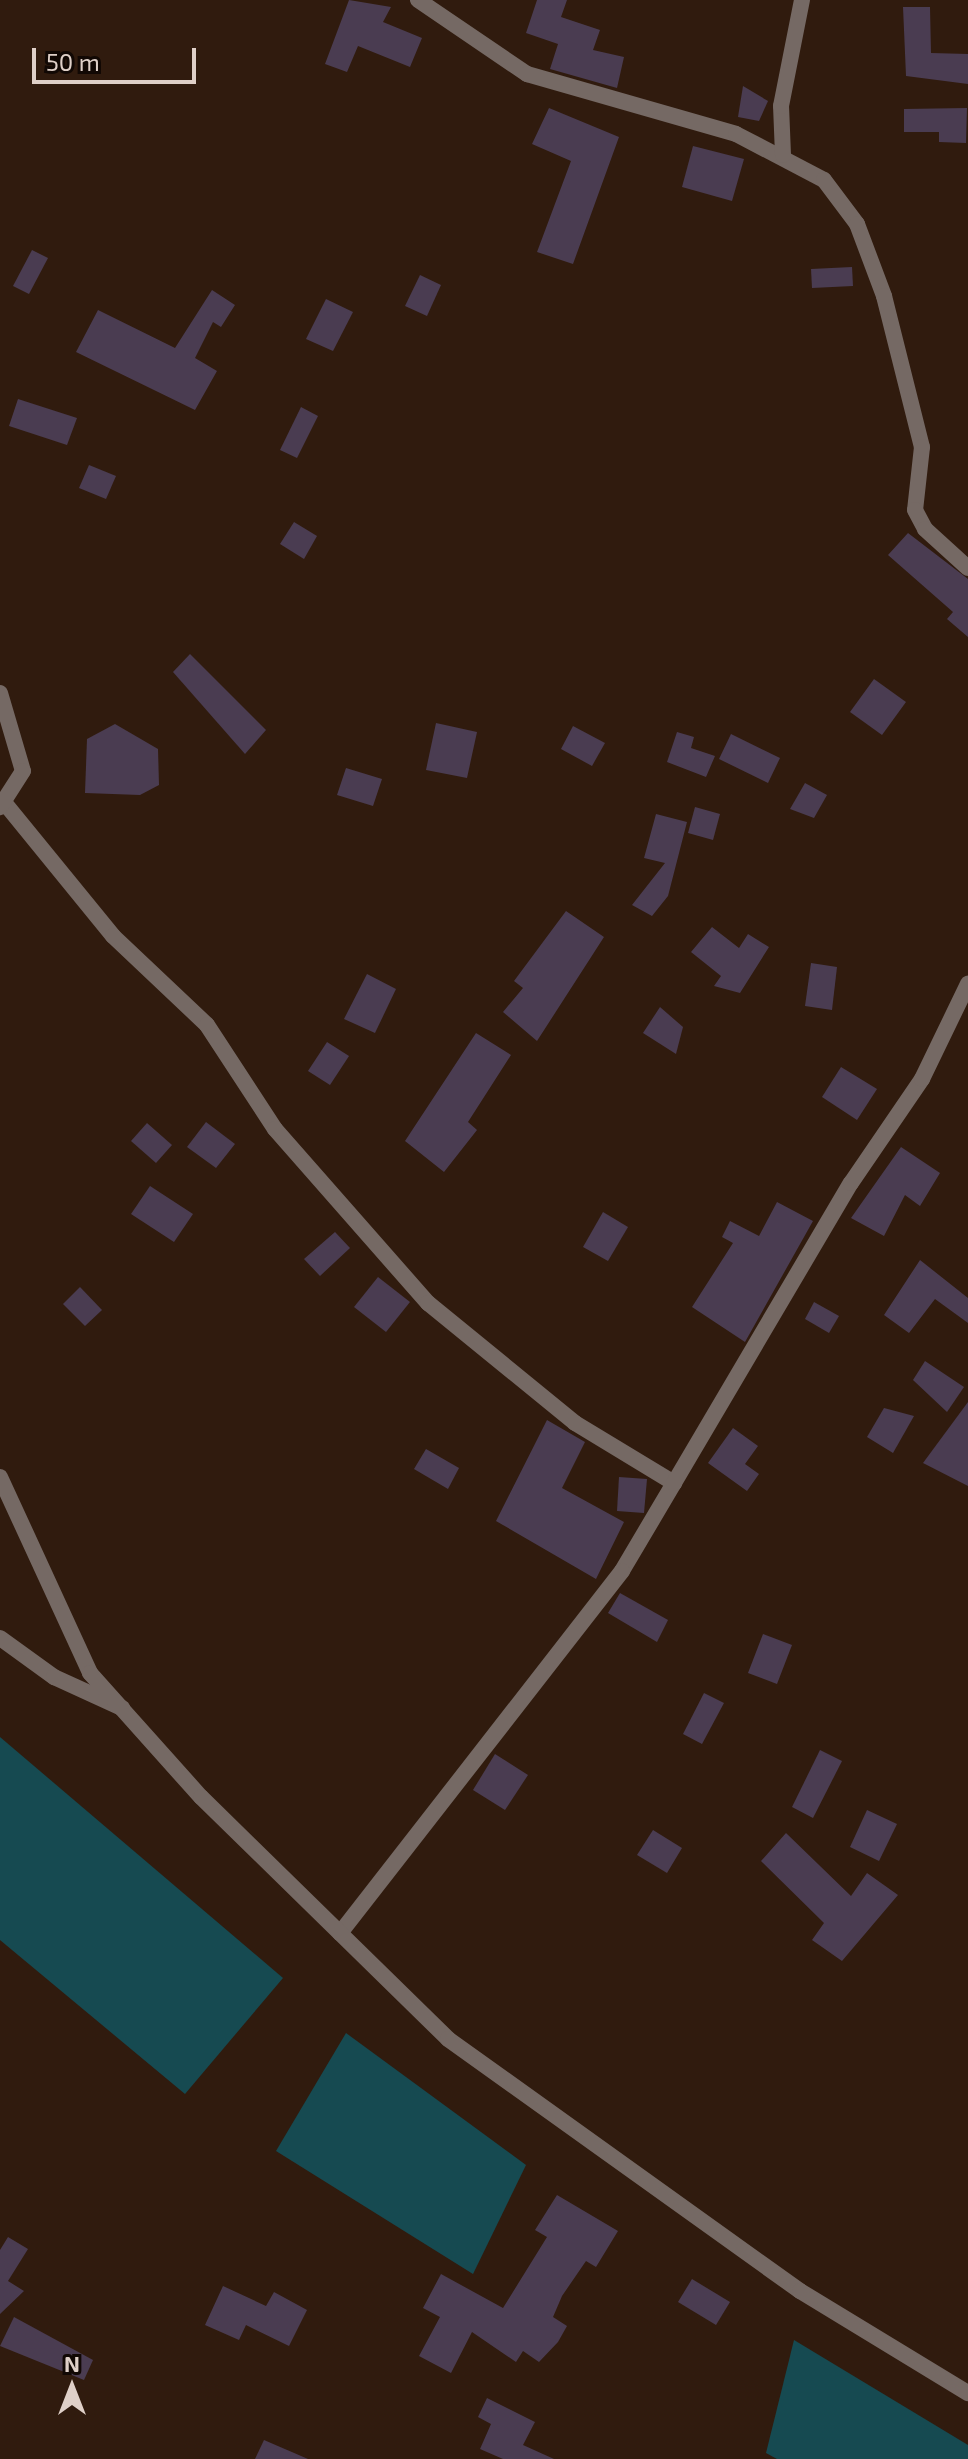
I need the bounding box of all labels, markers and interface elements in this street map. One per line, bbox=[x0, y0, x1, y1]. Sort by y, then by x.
scale bar bbox=[36, 32, 200, 82]
text: 50 m bbox=[46, 47, 100, 76]
north arrow bbox=[32, 2347, 112, 2427]
text: N bbox=[64, 2350, 80, 2376]

